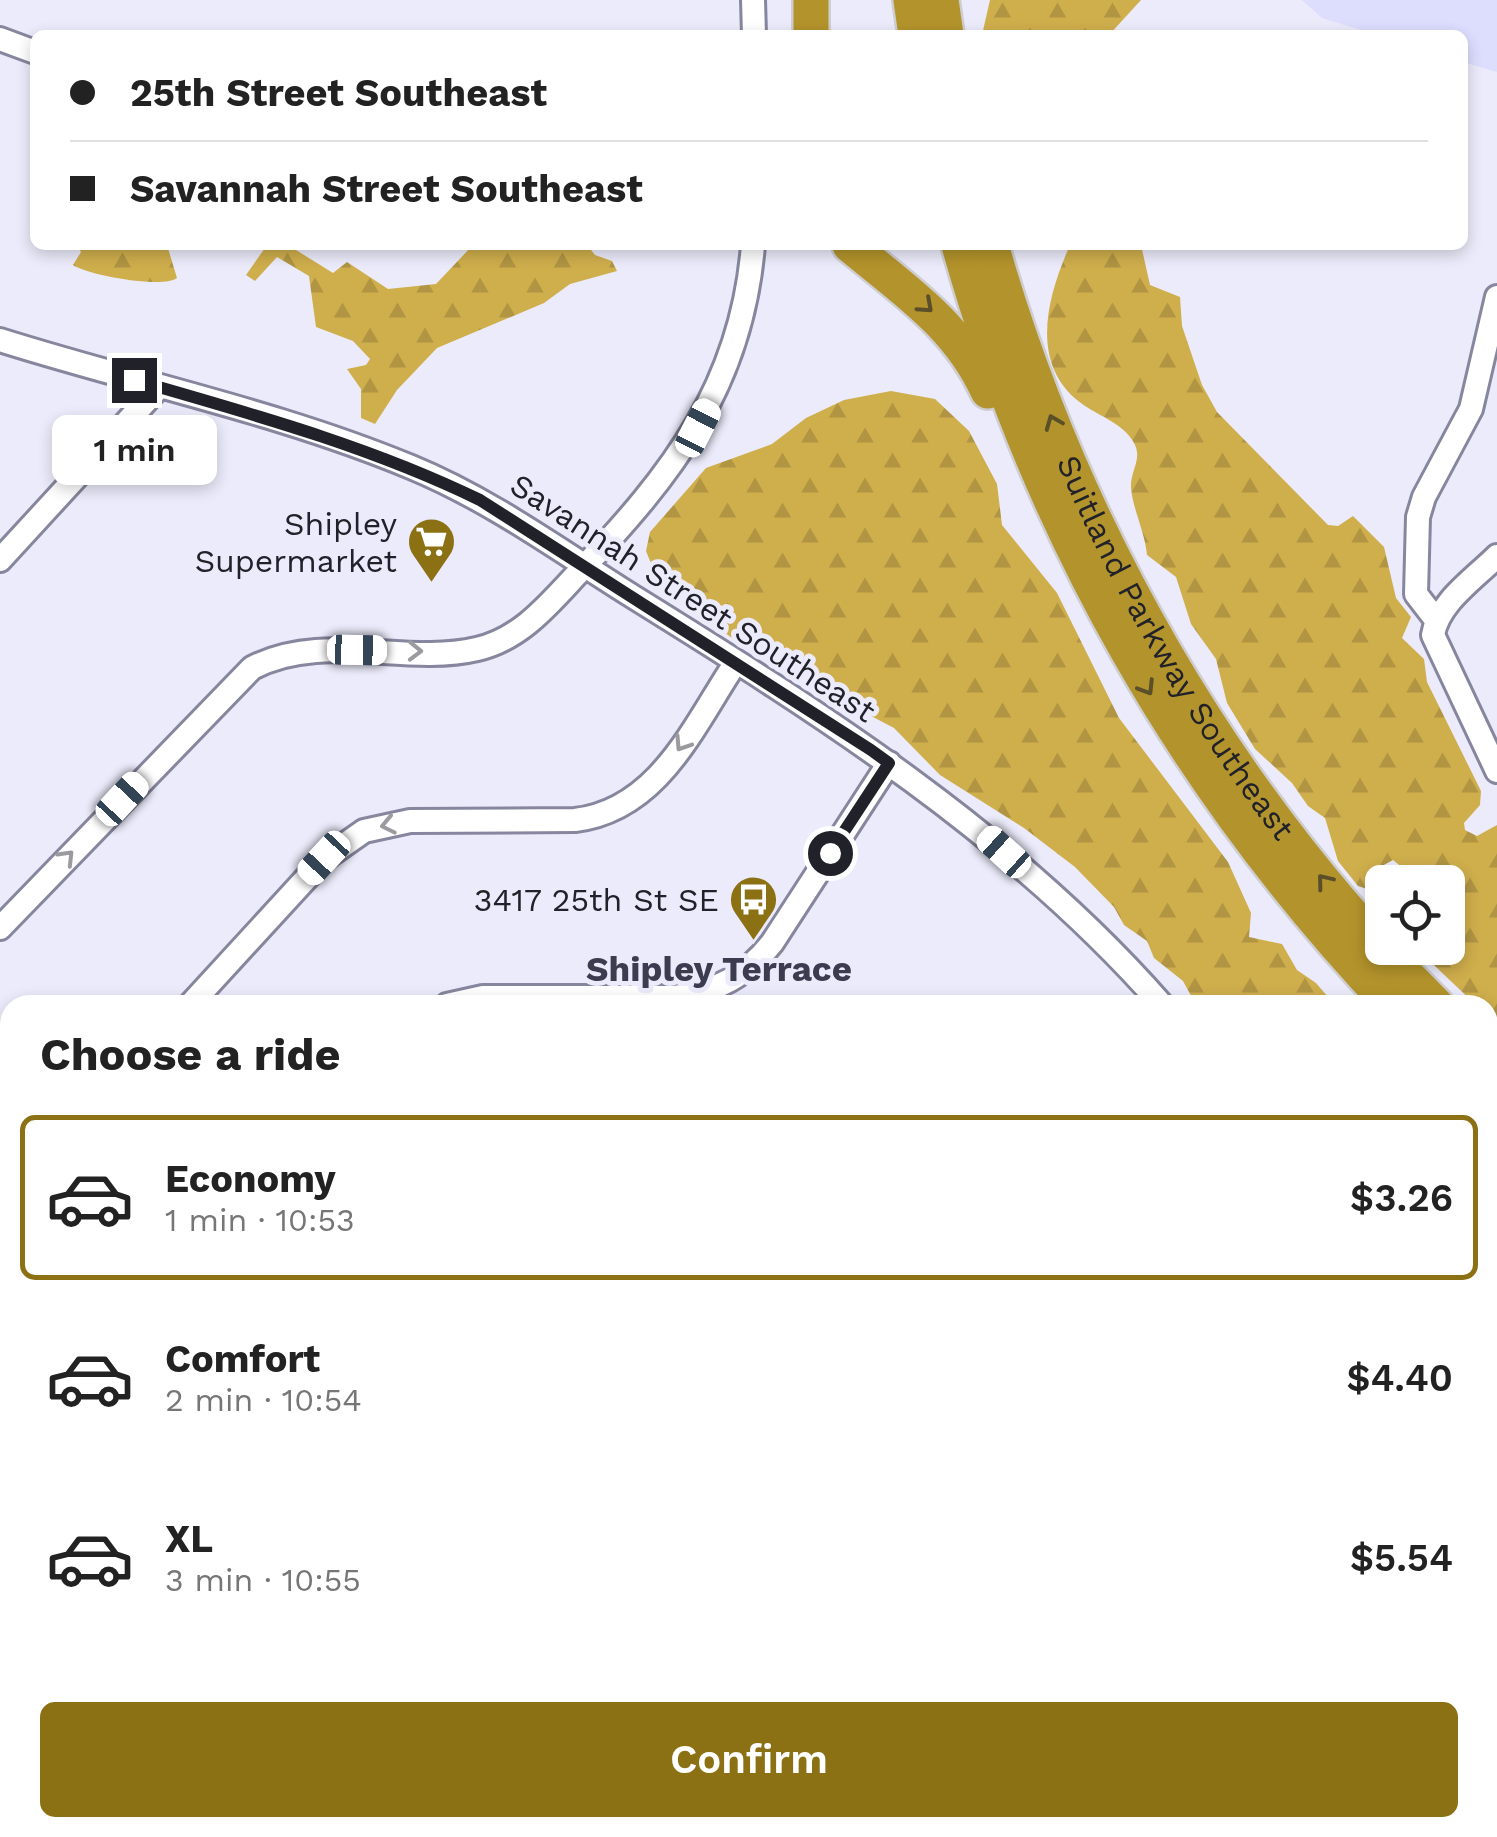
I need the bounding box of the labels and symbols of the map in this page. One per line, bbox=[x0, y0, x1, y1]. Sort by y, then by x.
one-way arrow bbox=[914, 294, 933, 312]
route end bbox=[112, 358, 157, 403]
car bbox=[671, 394, 725, 462]
callout: 1 min bbox=[52, 415, 216, 485]
one-way arrow bbox=[1044, 415, 1064, 432]
street label: Suitland Parkway Southeast bbox=[1049, 450, 1302, 847]
street label: Savannah Street Southeast bbox=[503, 466, 883, 730]
place label: Shipley Supermarket bbox=[195, 505, 397, 580]
supermarket icon: Shipley Supermarket bbox=[406, 516, 458, 584]
car bbox=[327, 634, 387, 666]
one-way arrow bbox=[407, 641, 423, 662]
one-way arrow bbox=[1135, 677, 1154, 695]
one-way arrow bbox=[676, 733, 695, 751]
car bbox=[91, 767, 153, 831]
one-way arrow bbox=[380, 813, 397, 834]
car bbox=[972, 821, 1036, 883]
car bbox=[293, 826, 355, 890]
route start bbox=[808, 831, 853, 876]
one-way arrow bbox=[55, 850, 73, 869]
bus stop icon: 3417 25th St SE bbox=[728, 874, 780, 942]
one-way arrow bbox=[1318, 874, 1336, 892]
place label: 3417 25th St SE bbox=[474, 881, 719, 919]
district label: Shipley Terrace bbox=[586, 948, 852, 990]

